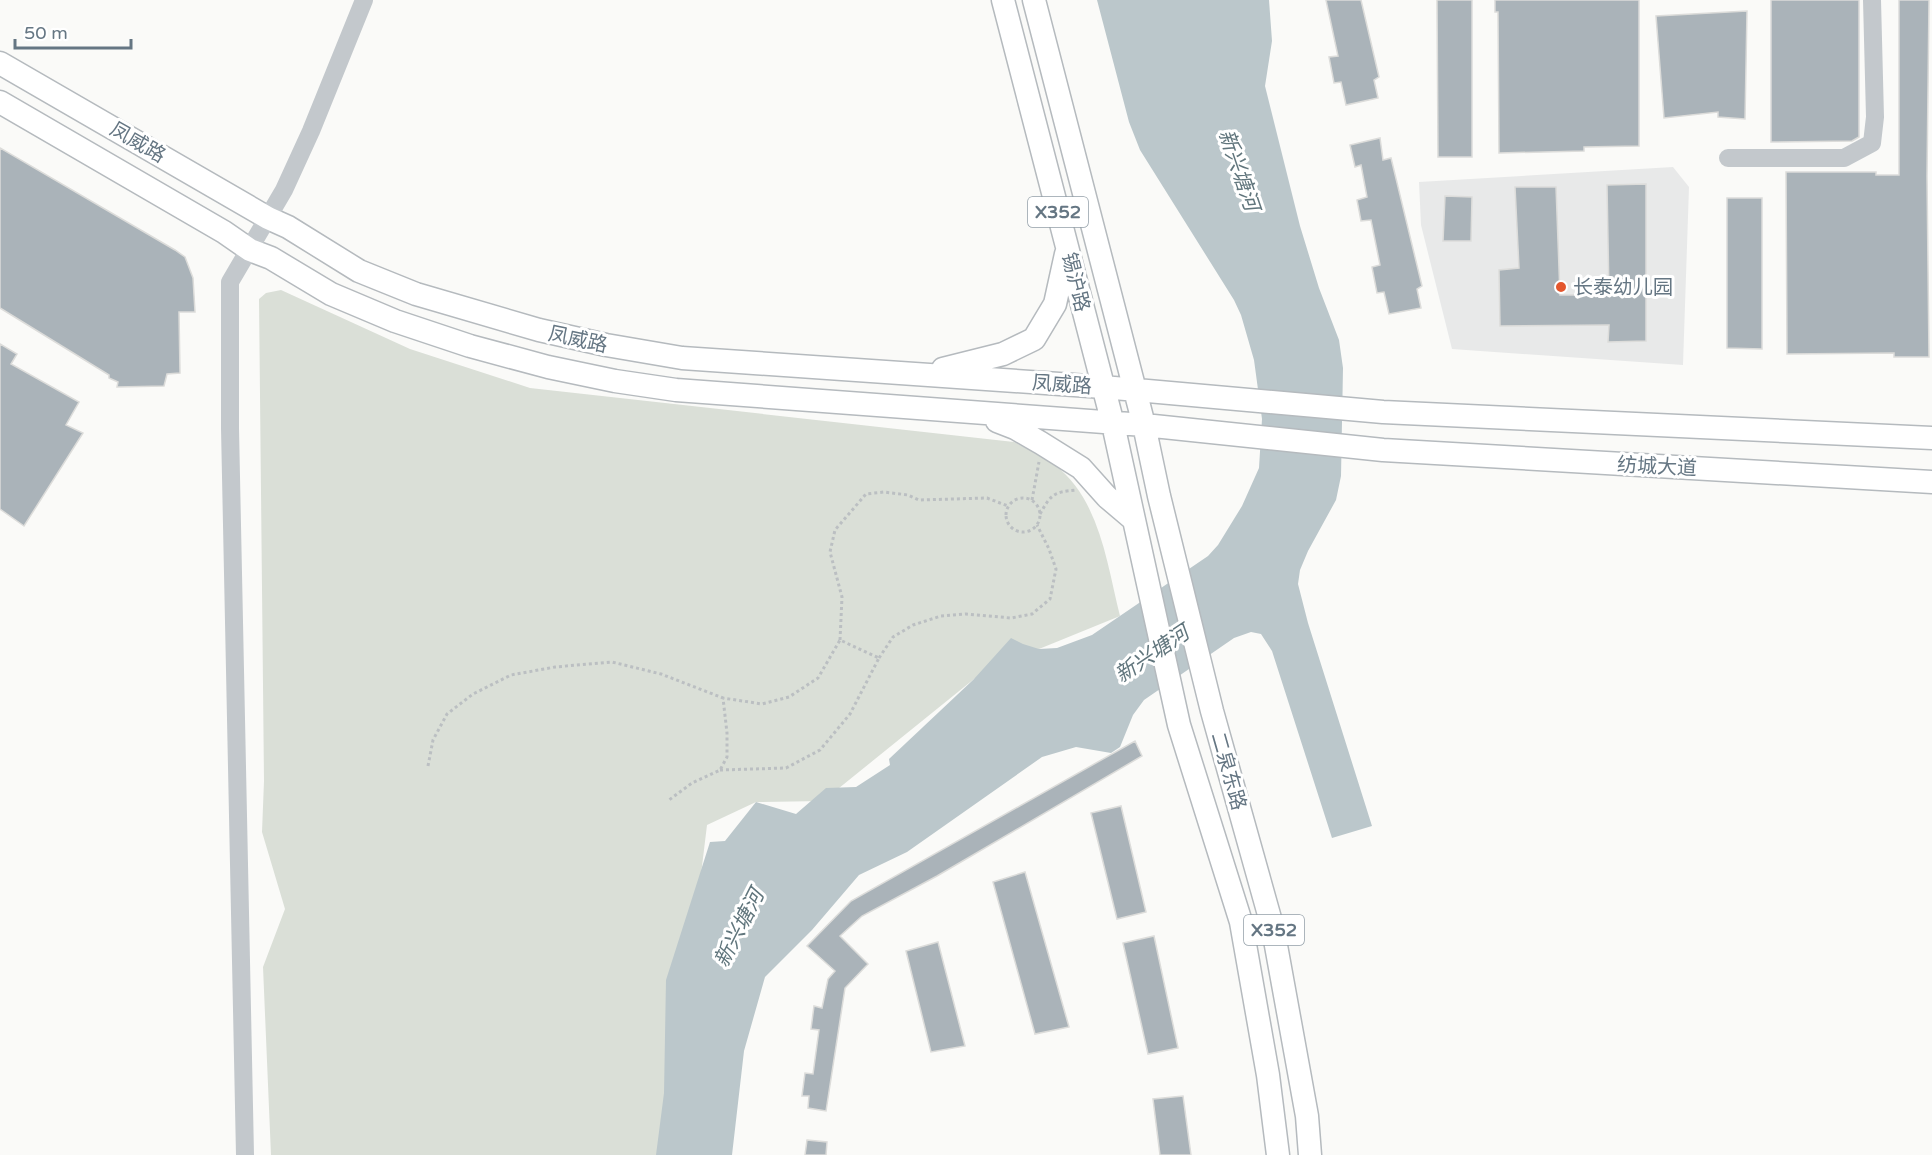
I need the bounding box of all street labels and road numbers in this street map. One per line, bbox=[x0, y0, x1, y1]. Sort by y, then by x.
street label: 凤威路 bbox=[106, 117, 169, 168]
road number: X352 bbox=[1028, 197, 1088, 227]
street label: 锡沪路 bbox=[1056, 250, 1094, 314]
street label: 凤威路 bbox=[546, 322, 610, 358]
street label: 凤威路 bbox=[1031, 371, 1093, 399]
street label: 纺城大道 bbox=[1616, 453, 1698, 481]
street label: 二泉东路 bbox=[1205, 730, 1251, 813]
road number: X352 bbox=[1244, 915, 1304, 945]

